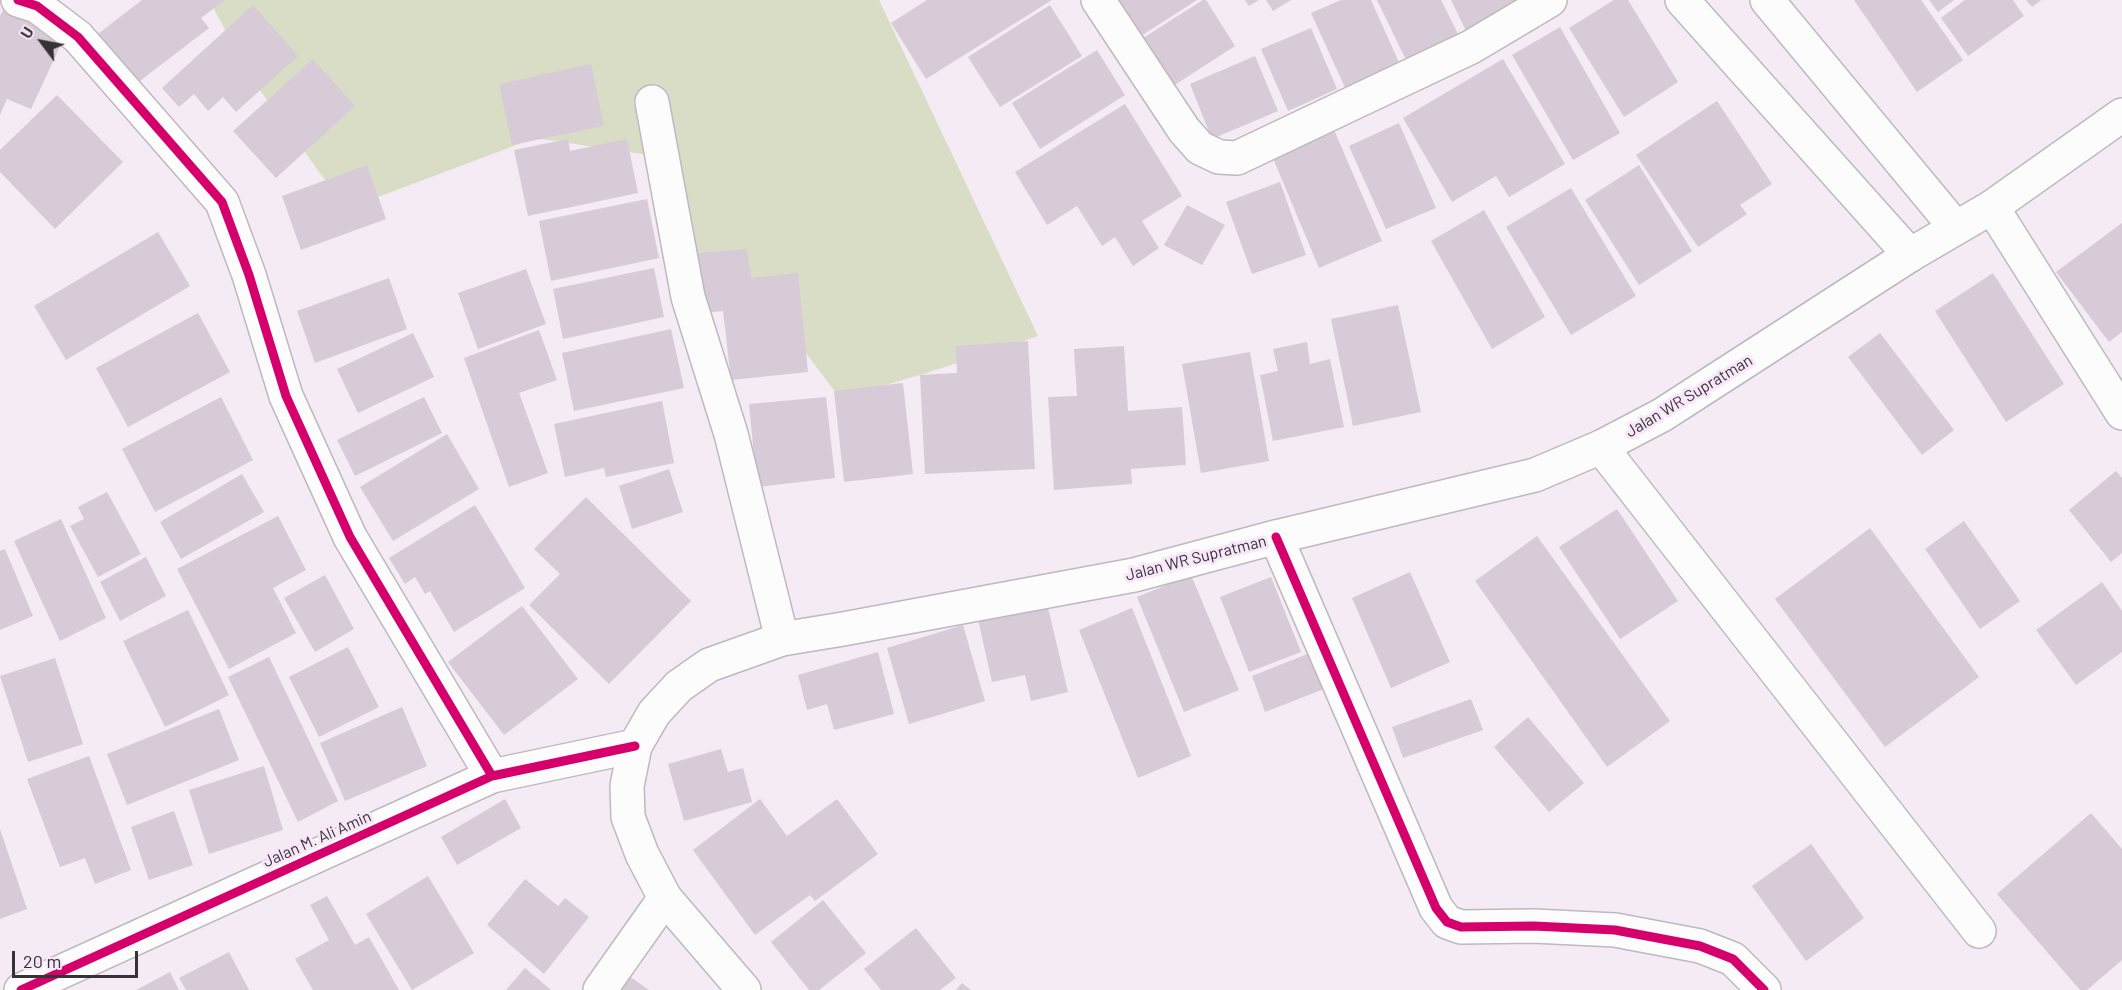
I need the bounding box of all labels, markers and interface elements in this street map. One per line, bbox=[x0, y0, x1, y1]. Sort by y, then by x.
north arrow bbox=[12, 12, 72, 72]
text: U bbox=[16, 23, 37, 42]
street label: Jalan WR Supratman bbox=[1622, 351, 1756, 441]
street label: Jalan WR Supratman bbox=[1124, 531, 1268, 585]
street label: Jalan M. Ali Amin bbox=[260, 807, 374, 871]
scale bar bbox=[15, 939, 141, 977]
text: 20 m bbox=[23, 950, 61, 972]

